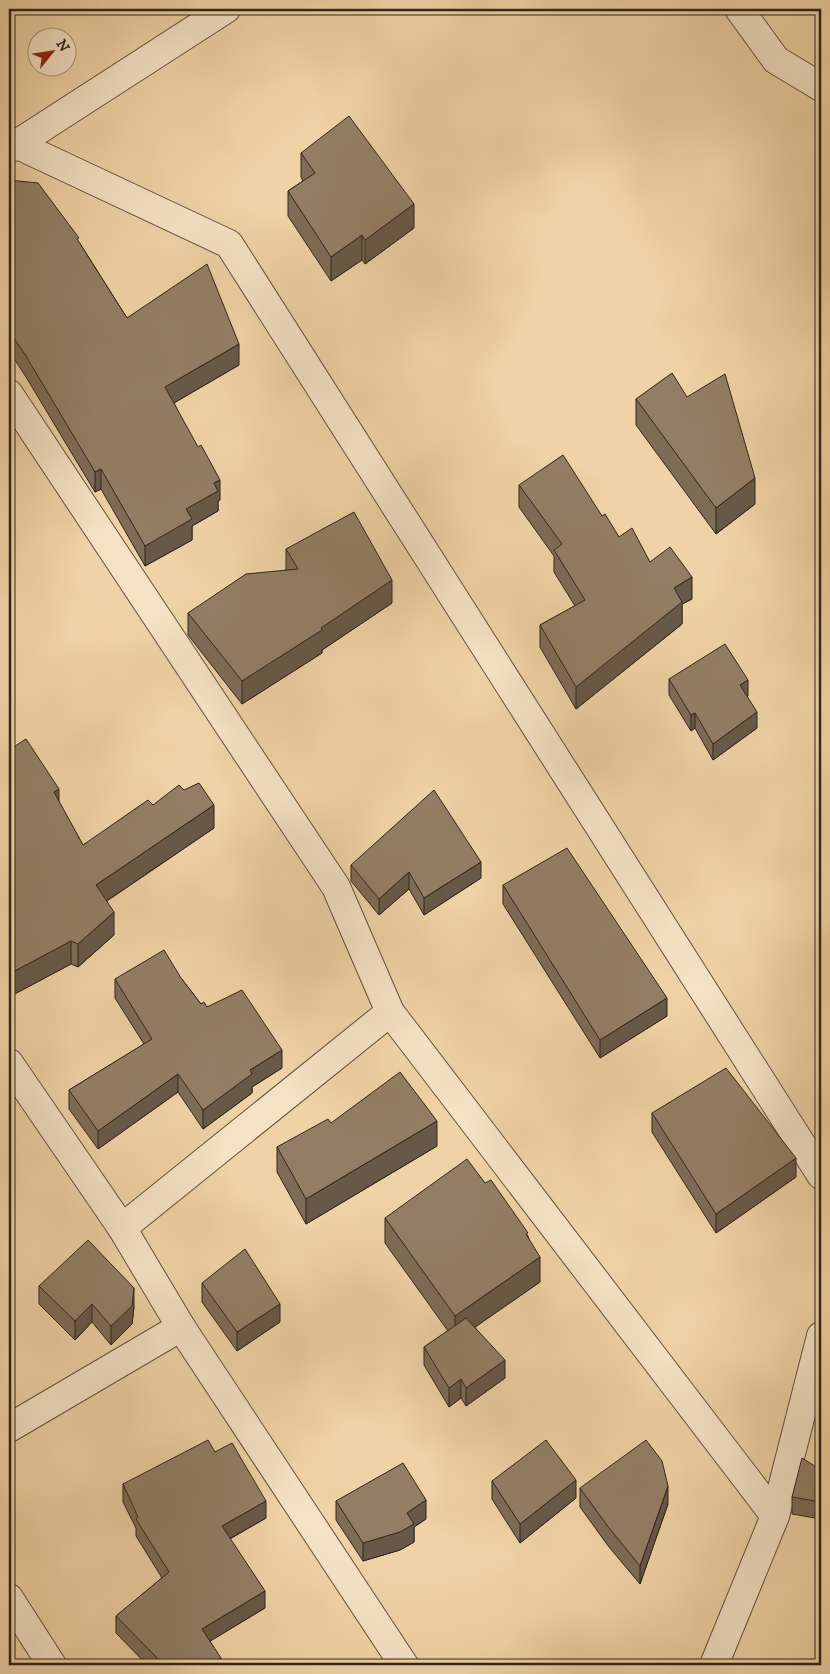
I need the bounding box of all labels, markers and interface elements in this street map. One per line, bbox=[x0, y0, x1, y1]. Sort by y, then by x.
north arrow bbox=[28, 28, 78, 78]
text: N bbox=[52, 37, 73, 56]

